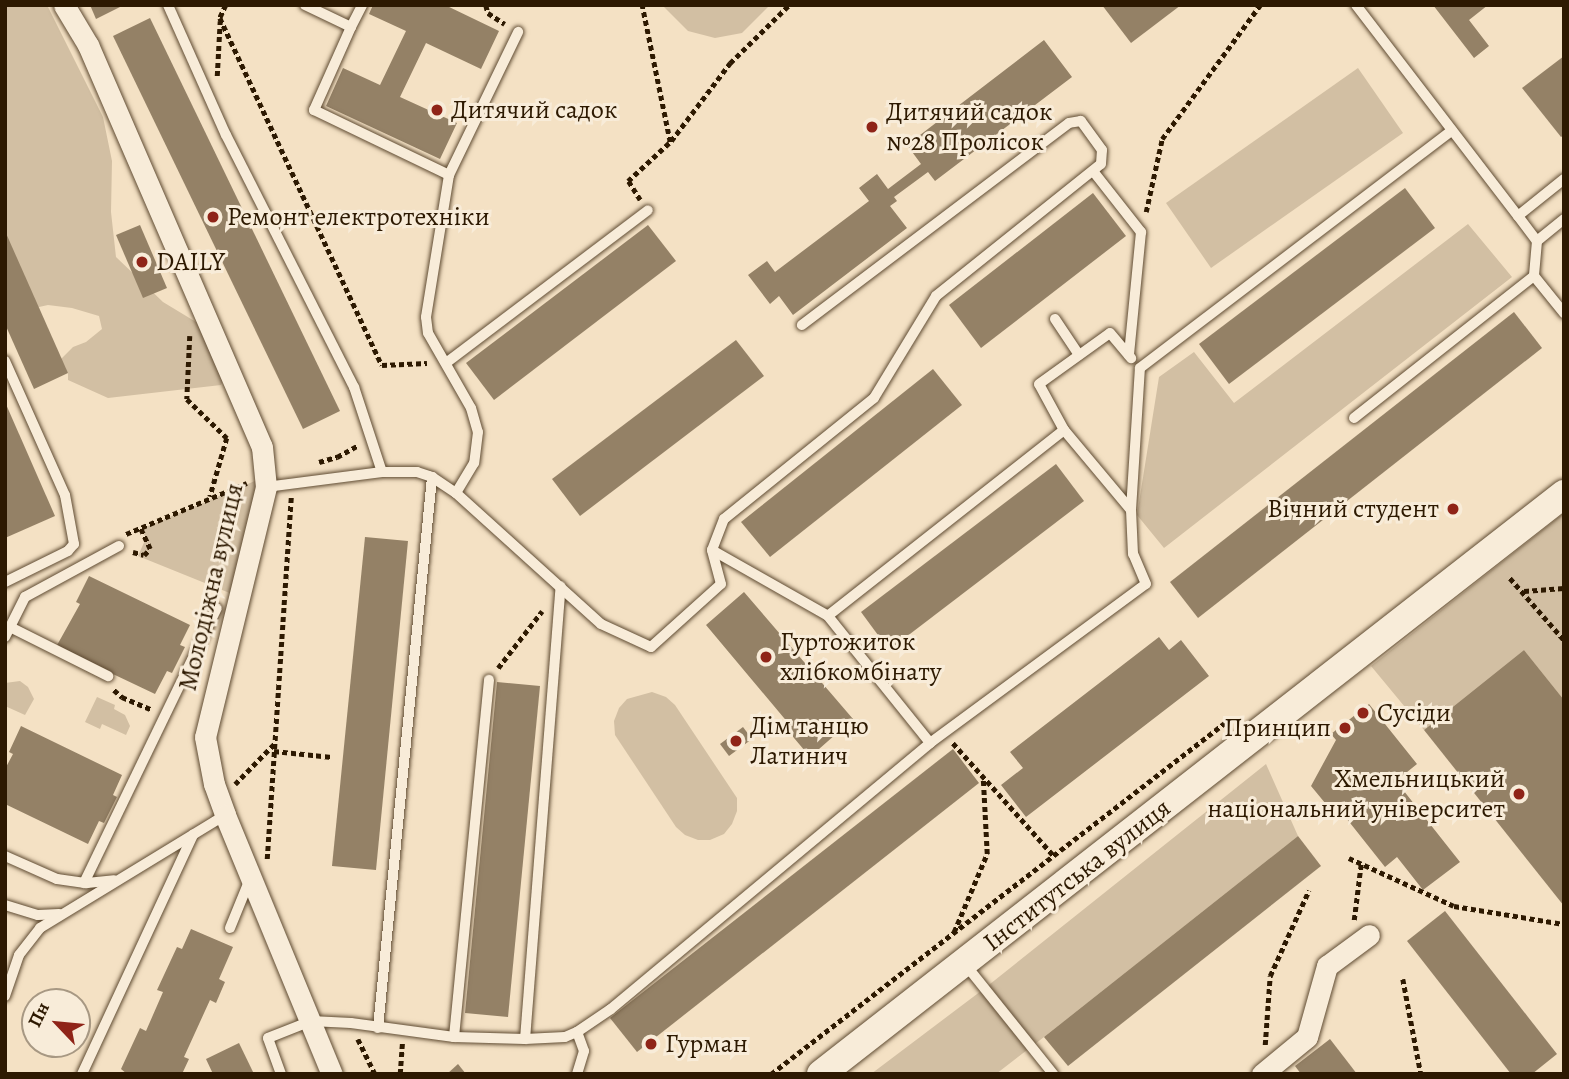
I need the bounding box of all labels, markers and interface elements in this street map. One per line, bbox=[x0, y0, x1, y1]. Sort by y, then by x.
place label: Дитячий садок bbox=[451, 94, 617, 126]
place label: Дитячий садок №28 Пролісок bbox=[886, 96, 1052, 158]
marker: Дитячий садок bbox=[429, 102, 445, 118]
marker: Дитячий садок №28 Пролісок bbox=[864, 119, 880, 135]
place label: Ремонт електротехніки bbox=[227, 201, 490, 233]
marker: Ремонт електротехніки bbox=[205, 209, 221, 225]
place label: DAILY bbox=[156, 246, 225, 278]
marker: DAILY bbox=[134, 254, 150, 270]
street label: Молодіжна вулиця bbox=[172, 480, 250, 694]
place label: Вічний студент bbox=[1267, 493, 1439, 525]
marker: Вічний студент bbox=[1445, 501, 1461, 517]
place label: Гуртожиток хлібкомбінату bbox=[780, 626, 942, 688]
marker: Гуртожиток хлібкомбінату bbox=[758, 649, 774, 665]
place label: Сусіди bbox=[1377, 697, 1451, 729]
marker: Сусіди bbox=[1355, 705, 1371, 721]
place label: Дім танцю Латинич bbox=[750, 710, 869, 772]
place label: Принцип bbox=[1224, 712, 1331, 744]
marker: Принцип bbox=[1337, 720, 1353, 736]
marker: Дім танцю Латинич bbox=[728, 733, 744, 749]
place label: Хмельницький національний університет bbox=[1207, 763, 1505, 824]
marker: Хмельницький національний університет bbox=[1511, 786, 1527, 802]
street label: Інститутська вулиця bbox=[977, 792, 1177, 958]
north arrow bbox=[21, 988, 91, 1058]
text: Пн bbox=[22, 998, 56, 1032]
place label: Гурман bbox=[665, 1028, 748, 1060]
marker: Гурман bbox=[643, 1036, 659, 1052]

